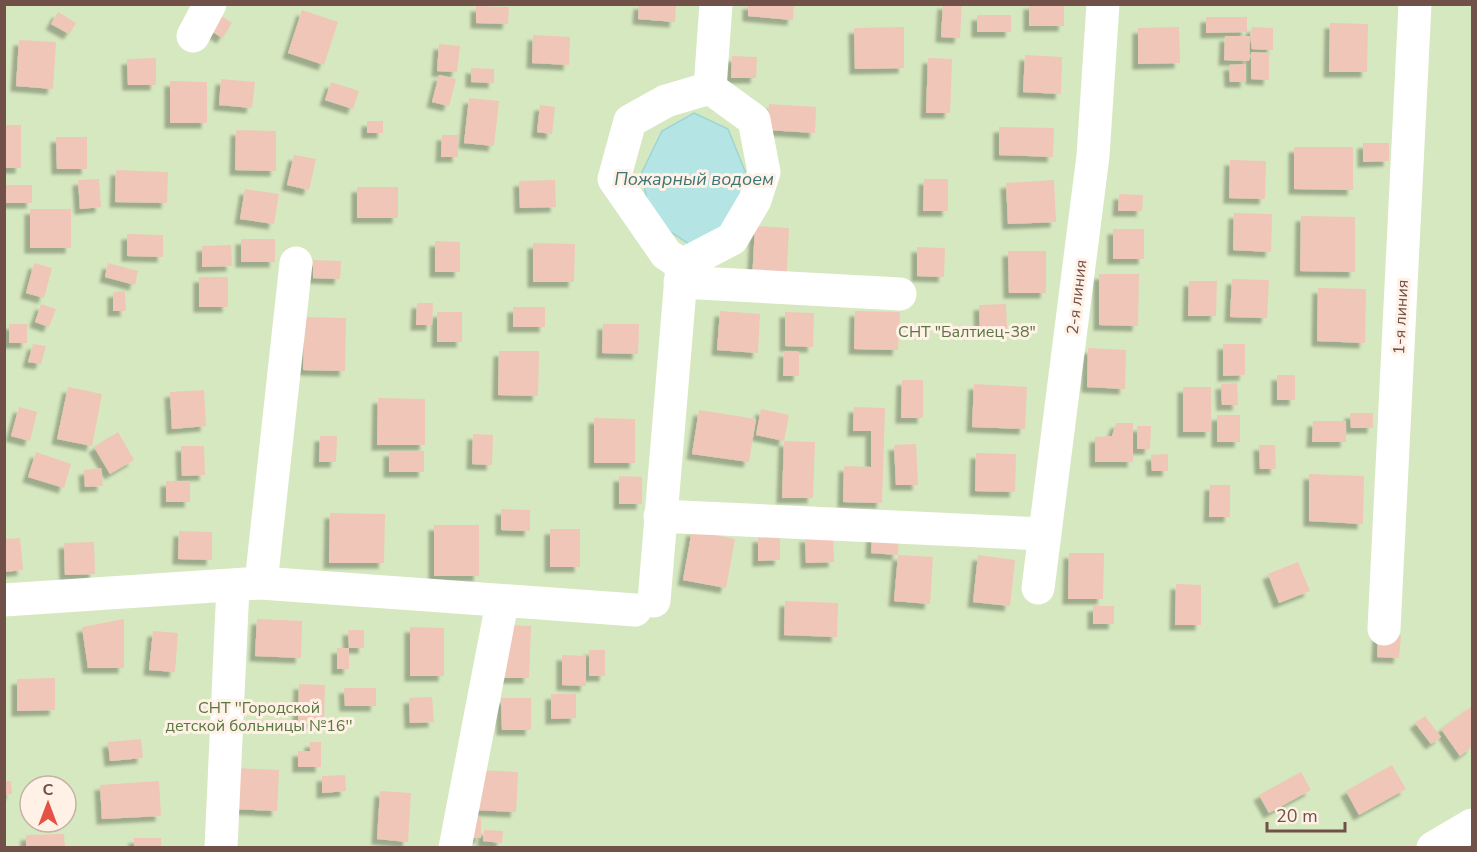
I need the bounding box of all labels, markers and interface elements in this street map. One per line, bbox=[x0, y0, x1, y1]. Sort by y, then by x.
water label: Пожарный водоем bbox=[614, 167, 774, 191]
street label: 2-я линия bbox=[1062, 259, 1092, 336]
street label: 1-я линия bbox=[1388, 279, 1414, 355]
park label: СНТ "Балтиец-38" bbox=[898, 321, 1036, 343]
park label: СНТ ''Городской детской больницы №16'' bbox=[165, 697, 353, 737]
north arrow bbox=[18, 774, 78, 834]
text: С bbox=[43, 779, 54, 801]
scale bar bbox=[1267, 795, 1345, 833]
text: 20 m bbox=[1276, 804, 1318, 828]

